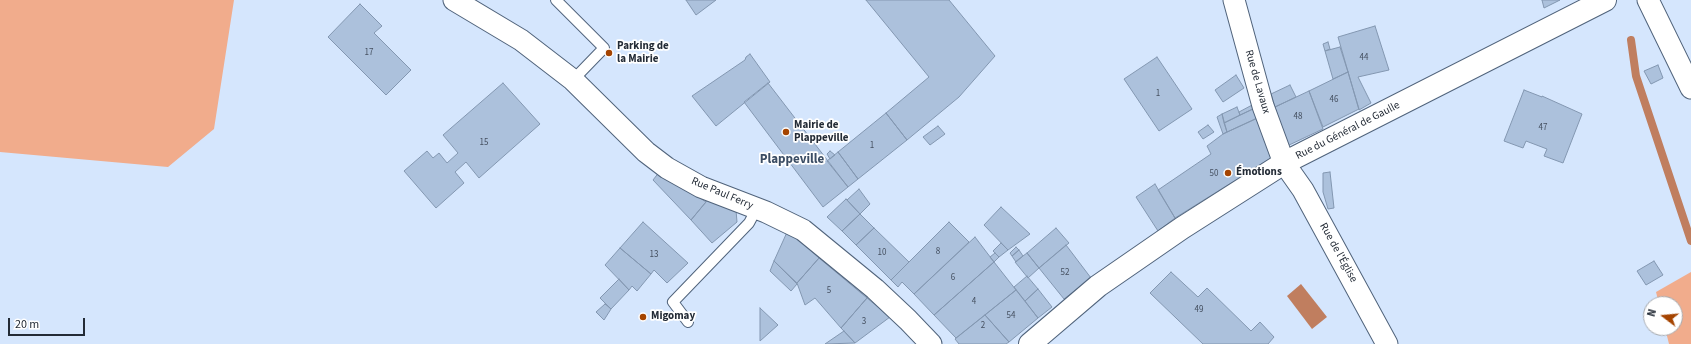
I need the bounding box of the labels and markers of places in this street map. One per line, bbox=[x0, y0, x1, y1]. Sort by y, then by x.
place label: Parking de la Mairie bbox=[617, 40, 669, 66]
marker: Parking de la Mairie bbox=[604, 48, 614, 58]
place label: Mairie de Plappeville bbox=[794, 119, 849, 145]
marker: Mairie de Plappeville bbox=[781, 127, 791, 137]
place label: Émotions bbox=[1236, 166, 1282, 180]
marker: Émotions bbox=[1223, 168, 1233, 178]
place label: Migomay bbox=[651, 310, 695, 324]
marker: Migomay bbox=[638, 312, 648, 322]

